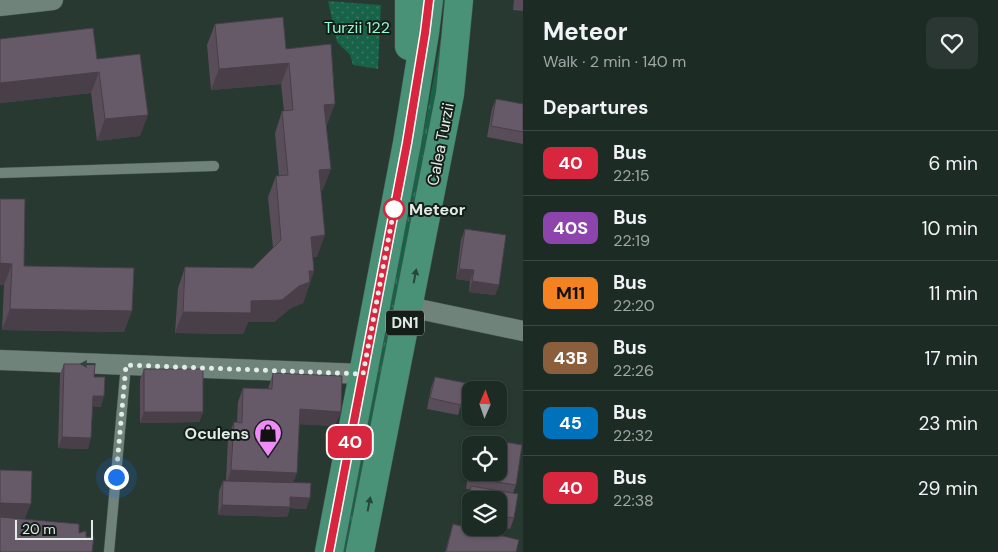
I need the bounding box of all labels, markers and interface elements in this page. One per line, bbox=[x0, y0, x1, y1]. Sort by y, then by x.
text: Meteor bbox=[543, 16, 628, 47]
park label: Turzii 122 bbox=[324, 17, 390, 38]
button: heart bbox=[926, 17, 978, 69]
text: Walk · 2 min · 140 m bbox=[543, 51, 686, 72]
text: Departures bbox=[543, 95, 648, 120]
street label: Calea Turzii bbox=[422, 101, 459, 187]
text: Bus bbox=[613, 140, 647, 165]
text: 40 bbox=[558, 151, 583, 175]
text: 6 min bbox=[929, 151, 978, 176]
text: 22:15 bbox=[613, 165, 649, 186]
marker: Meteor bbox=[383, 198, 405, 220]
place label: Meteor bbox=[409, 199, 466, 220]
text: Bus bbox=[613, 205, 647, 230]
text: 40S bbox=[553, 216, 588, 240]
text: 10 min bbox=[922, 216, 978, 241]
text: 22:19 bbox=[613, 230, 650, 251]
one-way arrow bbox=[411, 268, 419, 284]
text: Bus bbox=[613, 270, 647, 295]
text: M11 bbox=[556, 281, 585, 305]
text: 11 min bbox=[929, 281, 978, 306]
text: 22:20 bbox=[613, 295, 655, 316]
road number: DN1 bbox=[386, 310, 424, 336]
text: Bus bbox=[613, 335, 647, 360]
text: 43B bbox=[553, 346, 588, 370]
text: 17 min bbox=[924, 346, 978, 371]
one-way arrow bbox=[79, 359, 95, 367]
text: 22:26 bbox=[613, 360, 654, 381]
north arrow bbox=[462, 381, 508, 426]
map controls bbox=[462, 381, 507, 536]
text: Bus bbox=[613, 400, 647, 425]
text: 45 bbox=[559, 411, 582, 435]
text: 23 min bbox=[918, 411, 978, 436]
shop icon: Oculens bbox=[253, 418, 283, 457]
place label: Oculens bbox=[185, 423, 249, 444]
text: 22:32 bbox=[613, 425, 653, 446]
line badge: 40 bbox=[328, 426, 372, 458]
text: 40 bbox=[338, 430, 362, 454]
button: locate bbox=[462, 436, 507, 481]
your location bbox=[104, 465, 129, 490]
text: Bus bbox=[613, 465, 647, 490]
text: 40 bbox=[558, 476, 583, 500]
text: 29 min bbox=[918, 476, 978, 501]
text: 22:38 bbox=[613, 490, 654, 511]
button: layers bbox=[462, 491, 507, 536]
one-way arrow bbox=[366, 496, 374, 512]
scale bar bbox=[15, 517, 92, 540]
text: 20 m bbox=[22, 520, 56, 538]

